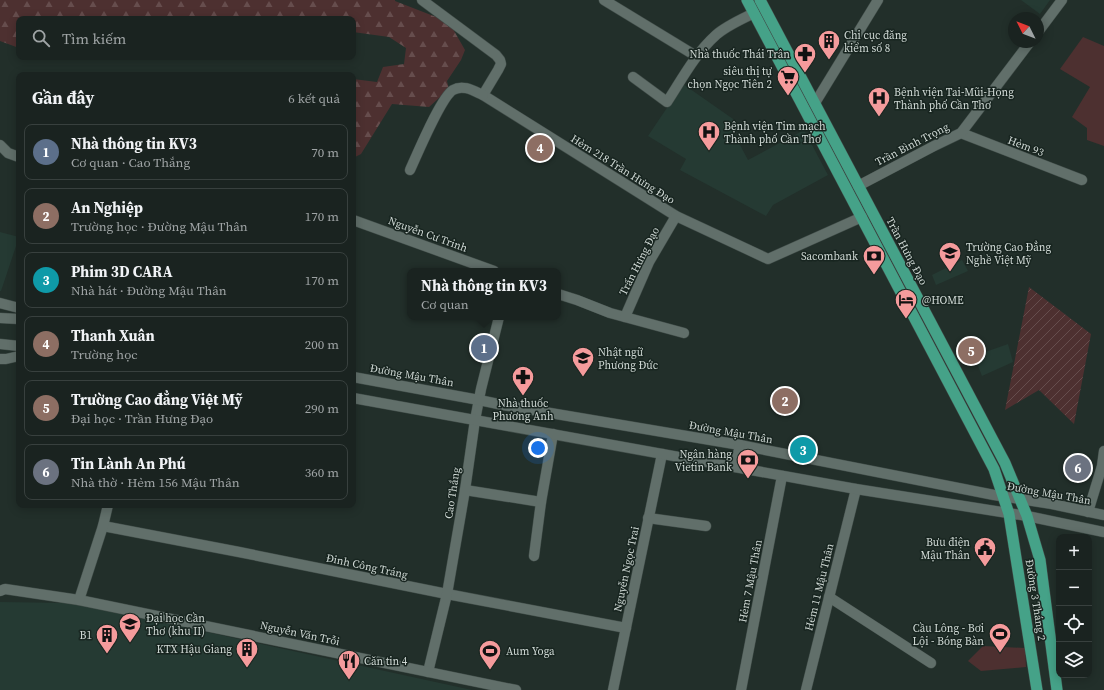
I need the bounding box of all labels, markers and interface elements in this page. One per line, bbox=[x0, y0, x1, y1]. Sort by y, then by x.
north arrow bbox=[1008, 12, 1044, 48]
search box bbox=[16, 16, 356, 60]
icon: search bbox=[30, 27, 52, 49]
text: Tìm kiếm bbox=[62, 28, 126, 49]
building icon: Chi cục đăng kiểm số 8 bbox=[816, 28, 842, 61]
place label: Chi cục đăng kiểm số 8 bbox=[844, 28, 907, 56]
pharmacy icon: Nhà thuốc Thái Trân bbox=[792, 41, 818, 74]
place label: Nhà thuốc Thái Trân bbox=[689, 47, 790, 62]
place label: siêu thị tự chọn Ngọc Tiên 2 bbox=[687, 64, 773, 92]
supermarket icon: siêu thị tự chọn Ngọc Tiên 2 bbox=[775, 64, 801, 97]
hospital icon: Bệnh viện Tai-Mũi-Họng Thành phố Cần Thơ bbox=[866, 85, 892, 118]
place label: Bệnh viện Tai-Mũi-Họng Thành phố Cần Thơ bbox=[894, 85, 1014, 113]
text: Gần đây bbox=[32, 86, 94, 110]
text: 6 kết quả bbox=[288, 90, 340, 107]
hospital icon: Bệnh viện Tim mạch Thành phố Cần Thơ bbox=[696, 119, 722, 152]
place label: Bệnh viện Tim mạch Thành phố Cần Thơ bbox=[724, 119, 826, 147]
street label: Trần Bình Trọng bbox=[873, 119, 952, 169]
street label: Hẻm 218 Trần Hưng Đạo bbox=[568, 131, 678, 208]
text: Nhà thông tin KV3 bbox=[71, 133, 197, 154]
pin: 4 bbox=[527, 133, 553, 163]
street label: Hẻm 93 bbox=[1006, 133, 1046, 160]
text: 1 bbox=[42, 144, 50, 161]
text: 70 m bbox=[311, 144, 339, 161]
text: Cơ quan · Cao Thắng bbox=[71, 154, 190, 171]
text: An Nghiệp bbox=[71, 197, 143, 218]
text: 2 bbox=[42, 208, 50, 225]
text: 170 m bbox=[305, 208, 339, 225]
street label: Nguyễn Cư Trinh bbox=[386, 213, 470, 256]
street label: Trần Hưng Đạo bbox=[882, 215, 931, 288]
text: Trường học · Đường Mậu Thân bbox=[71, 218, 248, 235]
street label: Trấn Hưng Đạo bbox=[616, 224, 663, 298]
school or university icon: Trường Cao Đẳng Nghề Việt Mỹ bbox=[937, 240, 963, 273]
place label: Trường Cao Đẳng Nghề Việt Mỹ bbox=[966, 240, 1052, 268]
bank icon: Sacombank bbox=[861, 243, 887, 276]
place label: Sacombank bbox=[801, 249, 859, 264]
text: Phim 3D CARA bbox=[71, 261, 173, 282]
popup bbox=[407, 268, 561, 320]
text: 3 bbox=[42, 272, 50, 289]
text: 170 m bbox=[305, 272, 339, 289]
text: Nhà thông tin KV3 bbox=[421, 275, 547, 296]
text: Nhà hát · Đường Mậu Thân bbox=[71, 282, 227, 299]
hotel icon: @HOME bbox=[893, 287, 919, 320]
place label: @HOME bbox=[922, 293, 964, 308]
text: Cơ quan bbox=[421, 296, 469, 313]
text: Thanh Xuân bbox=[71, 325, 155, 346]
pin: 1 bbox=[471, 333, 497, 363]
text: 4 bbox=[42, 336, 50, 353]
text: 200 m bbox=[305, 336, 339, 353]
pin: 5 bbox=[958, 336, 984, 366]
school or university icon: Nhật ngữ Phương Đức bbox=[570, 345, 596, 378]
place label: Nhật ngữ Phương Đức bbox=[598, 345, 659, 373]
text: Trường học bbox=[71, 346, 138, 363]
street label: Đường Mậu Thân bbox=[369, 361, 455, 390]
pharmacy icon: Nhà thuốc Phương Anh bbox=[510, 364, 536, 397]
pin: 2 bbox=[772, 386, 798, 416]
text: Trường Cao đẳng Việt Mỹ bbox=[71, 389, 243, 410]
place label: Nhà thuốc Phương Anh bbox=[493, 396, 554, 424]
text: 5 bbox=[42, 400, 50, 417]
text: 290 m bbox=[305, 400, 339, 417]
text: Đại học · Trần Hưng Đạo bbox=[71, 410, 213, 427]
street label: Đường Mậu Thân bbox=[688, 418, 774, 447]
pin: 3 bbox=[790, 435, 816, 465]
your location bbox=[528, 438, 548, 458]
place label: Ngân hàng Vietin Bank bbox=[675, 447, 733, 475]
bank icon: Ngân hàng Vietin Bank bbox=[735, 447, 761, 480]
text: Tin Lành An Phú bbox=[71, 453, 186, 474]
pin: 6 bbox=[1065, 453, 1091, 483]
text: 6 bbox=[42, 464, 50, 481]
text: 360 m bbox=[305, 464, 339, 481]
street label: Cao Thắng bbox=[441, 466, 464, 520]
text: Nhà thờ · Hẻm 156 Mậu Thân bbox=[71, 474, 240, 491]
street label: Đường Mậu Thân bbox=[1006, 479, 1092, 508]
street label: Nguyễn Ngọc Trai bbox=[610, 525, 643, 613]
map controls bbox=[1056, 534, 1092, 678]
button: + bbox=[1056, 534, 1092, 570]
place label: Bưu điện Mậu Thân bbox=[920, 535, 970, 563]
public building icon: Bưu điện Mậu Thân bbox=[972, 535, 998, 568]
street label: Hẻm 7 Mậu Thân bbox=[735, 538, 766, 624]
street label: Hẻm 11 Mậu Thân bbox=[801, 542, 838, 632]
street label: Đinh Công Tráng bbox=[325, 550, 410, 583]
street label: Đường 3 Tháng 2 bbox=[1022, 558, 1049, 642]
button: − bbox=[1056, 570, 1092, 606]
button: locate bbox=[1056, 606, 1092, 642]
school or university icon: Đại học Cần Thơ (khu II) bbox=[117, 611, 143, 644]
place label: Đại học Cần Thơ (khu II) bbox=[146, 611, 205, 639]
street label: Nguyễn Văn Trỗi bbox=[259, 618, 341, 649]
place label: Cầu Lông - Bơi Lội - Bóng Bàn bbox=[913, 621, 984, 649]
sports icon: Cầu Lông - Bơi Lội - Bóng Bàn bbox=[987, 621, 1013, 654]
building icon: B1 bbox=[94, 622, 120, 655]
place label: B1 bbox=[80, 628, 92, 643]
building icon: KTX Hậu Giang bbox=[234, 636, 260, 669]
sports icon: Aum Yoga bbox=[477, 638, 503, 671]
place label: KTX Hậu Giang bbox=[157, 642, 232, 657]
button: layers bbox=[1056, 642, 1092, 678]
place label: Aum Yoga bbox=[506, 644, 555, 659]
restaurant icon: Căn tin 4 bbox=[336, 648, 362, 681]
place label: Căn tin 4 bbox=[364, 654, 408, 669]

